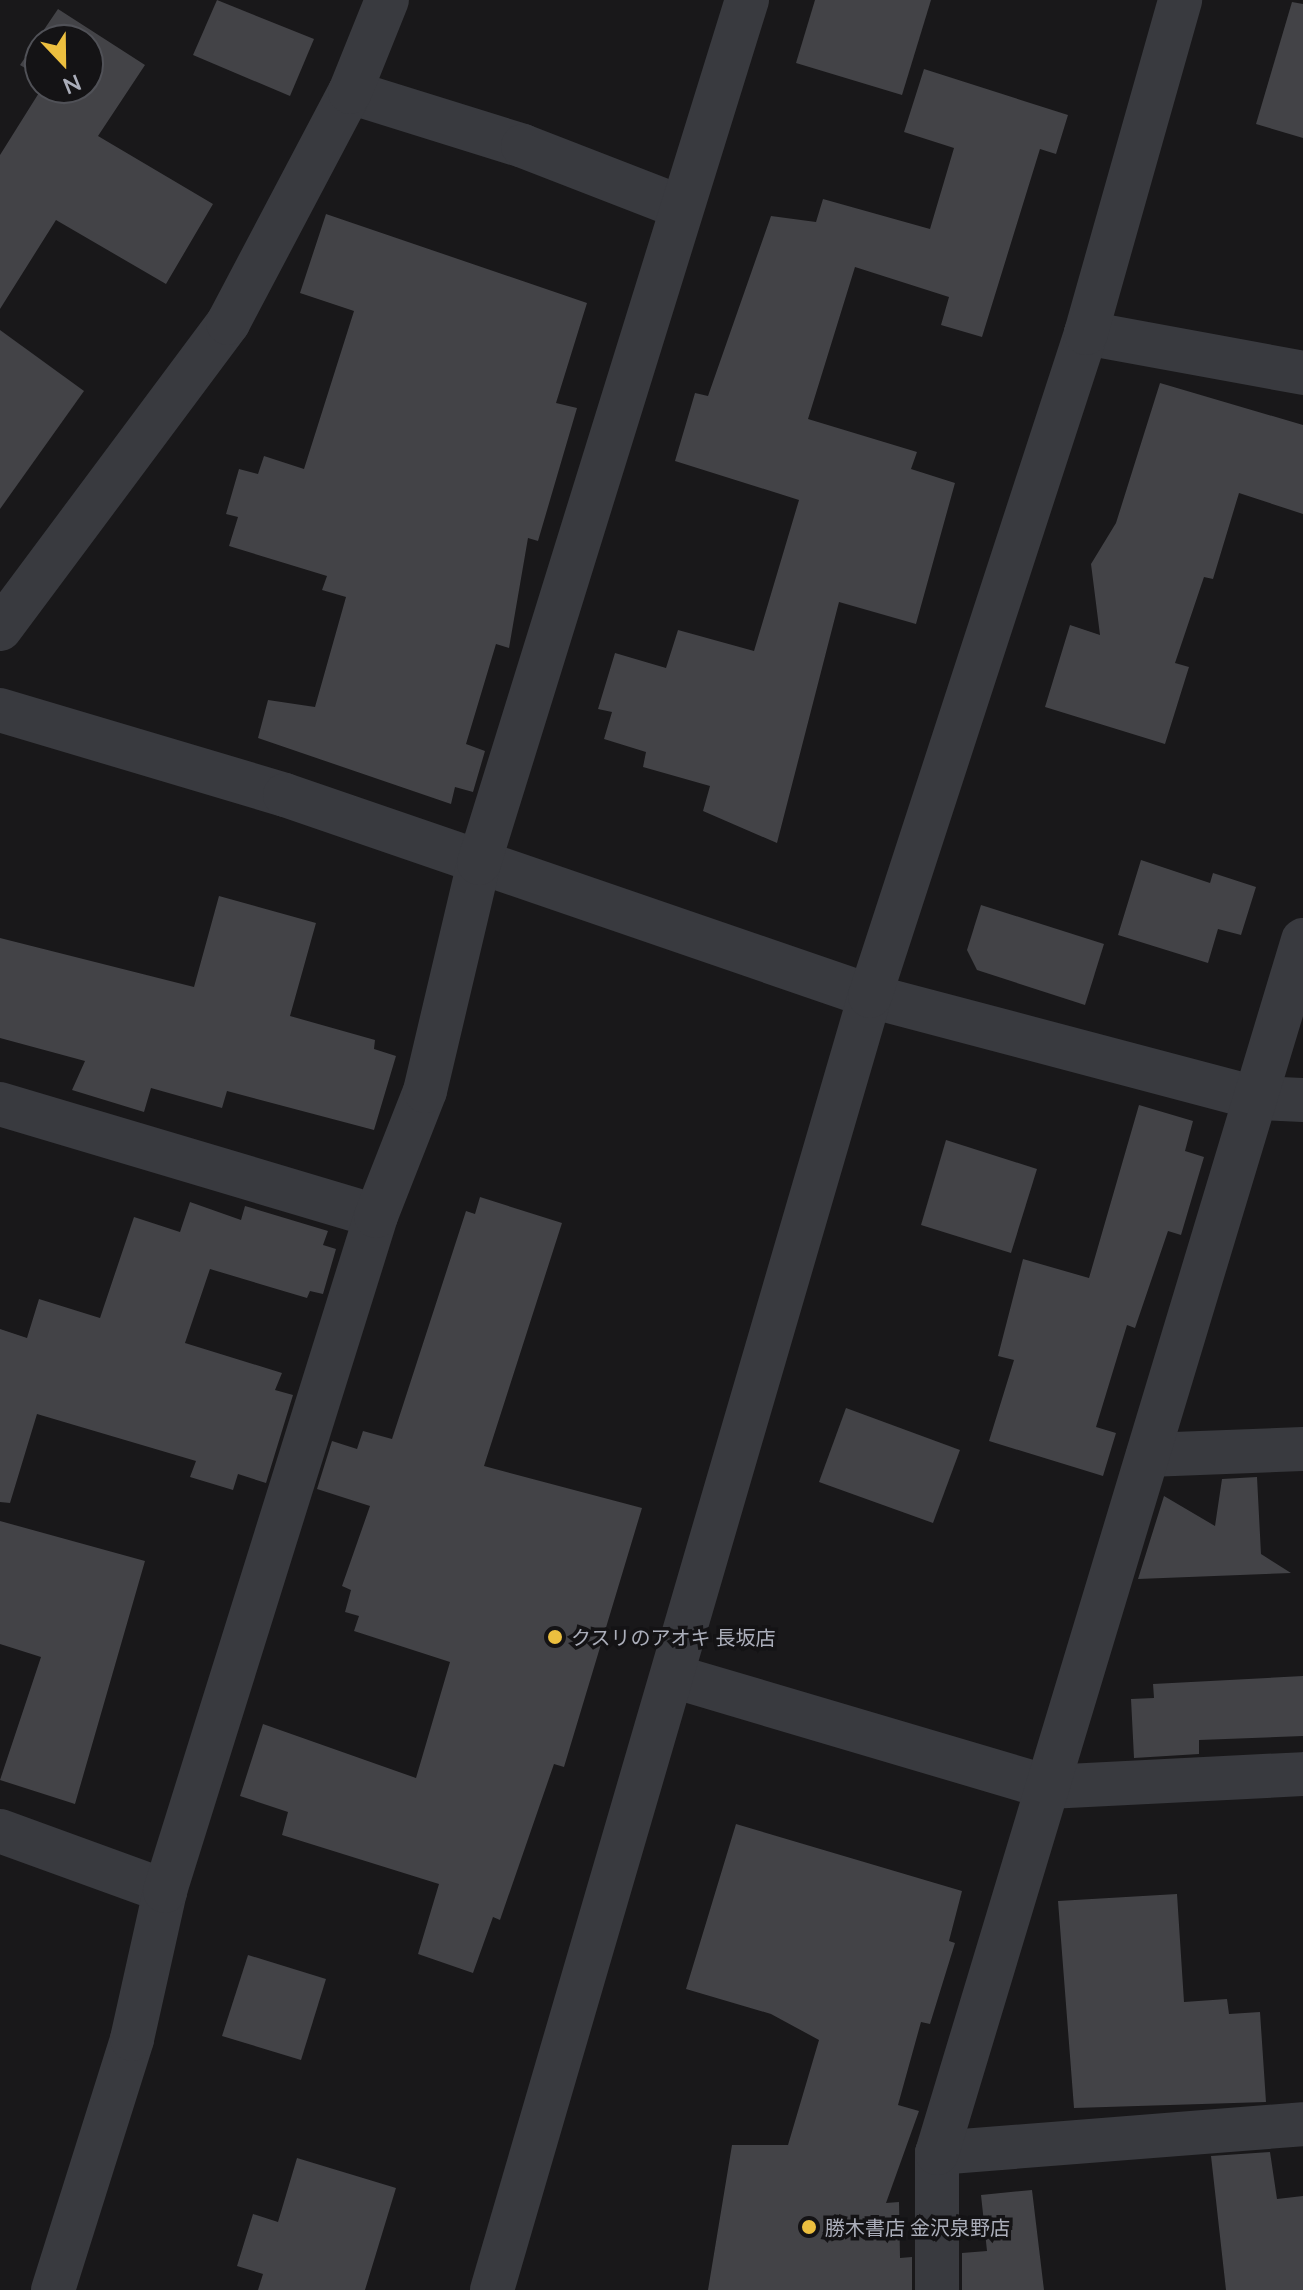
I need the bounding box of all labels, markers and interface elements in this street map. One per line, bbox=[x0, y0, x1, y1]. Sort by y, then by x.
north arrow bbox=[24, 24, 104, 104]
text: N bbox=[60, 69, 85, 101]
place label: クスリのアオキ 長坂店 bbox=[571, 1625, 776, 1649]
marker: クスリのアオキ 長坂店 bbox=[546, 1628, 564, 1646]
place label: 勝木書店 金沢泉野店 bbox=[825, 2215, 1010, 2239]
marker: 勝木書店 金沢泉野店 bbox=[800, 2218, 818, 2236]

